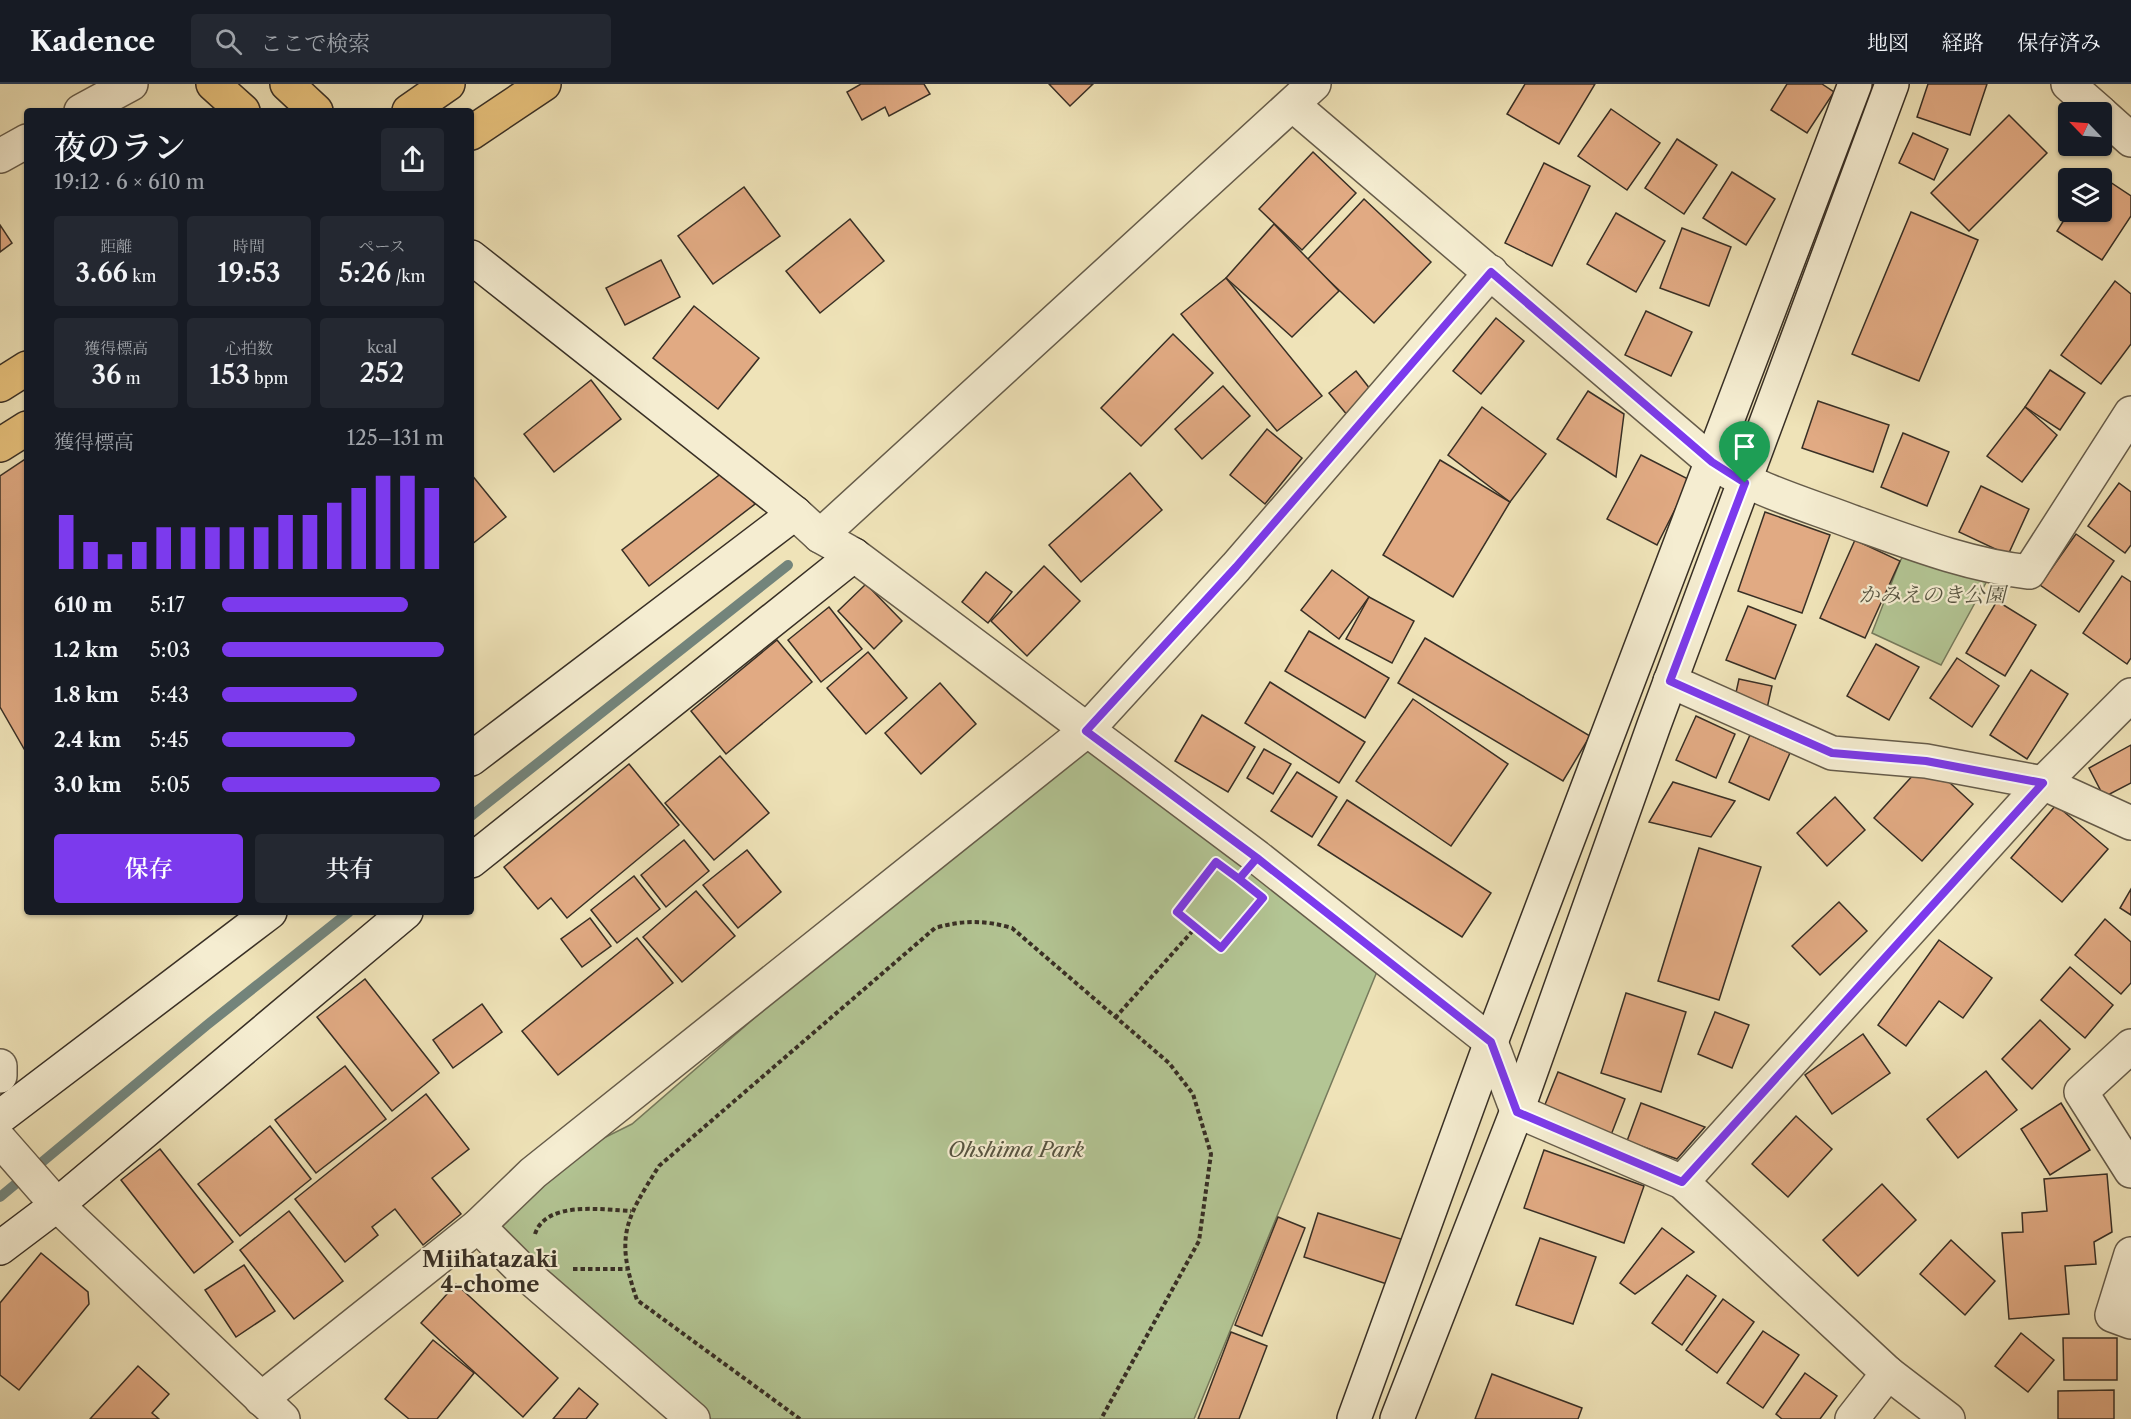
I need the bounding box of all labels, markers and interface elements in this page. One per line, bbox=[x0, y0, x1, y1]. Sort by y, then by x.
search box bbox=[191, 14, 611, 68]
text: Kadence bbox=[30, 24, 155, 58]
icon: search bbox=[212, 25, 245, 58]
text: ここで検索 bbox=[260, 30, 370, 57]
text: 地図 bbox=[1867, 30, 1909, 55]
text: 経路 bbox=[1942, 30, 1984, 55]
text: 保存済み bbox=[2017, 30, 2101, 55]
north arrow bbox=[2058, 102, 2112, 156]
map controls bbox=[2058, 102, 2112, 222]
text: 夜のラン bbox=[54, 127, 186, 168]
button: share bbox=[381, 128, 444, 191]
button: layers bbox=[2058, 168, 2112, 222]
text: 19:12 · 6 × 610 m bbox=[54, 170, 205, 194]
text: 距離 bbox=[100, 236, 132, 256]
text: 時間 bbox=[233, 236, 265, 256]
text: ペース bbox=[358, 236, 406, 256]
text: 3.66 bbox=[76, 257, 128, 289]
text: 19:53 bbox=[217, 257, 281, 289]
text: 5:26 bbox=[339, 257, 391, 289]
text: km bbox=[128, 266, 156, 286]
text: /km bbox=[391, 266, 425, 286]
text: kcal bbox=[367, 337, 397, 357]
text: 獲得標高 bbox=[84, 338, 148, 358]
text: 心拍数 bbox=[225, 338, 273, 358]
text: 252 bbox=[360, 357, 404, 389]
text: 36 bbox=[91, 359, 121, 391]
text: 153 bbox=[210, 359, 250, 391]
text: m bbox=[121, 368, 141, 388]
text: bpm bbox=[250, 368, 288, 388]
pin bbox=[1719, 421, 1770, 483]
text: 125–131 m bbox=[347, 426, 444, 450]
text: 獲得標高 bbox=[54, 430, 134, 454]
icon: arrive bbox=[1728, 430, 1761, 463]
park label: かみえのき公園 bbox=[1859, 582, 2008, 607]
text: 610 m bbox=[54, 593, 112, 617]
text: 5:17 bbox=[150, 593, 185, 617]
text: 1.2 km bbox=[54, 638, 118, 662]
text: 5:03 bbox=[150, 638, 190, 662]
text: 1.8 km bbox=[54, 683, 119, 707]
text: 5:43 bbox=[150, 683, 189, 707]
text: 2.4 km bbox=[54, 728, 121, 752]
text: 5:45 bbox=[150, 728, 189, 752]
text: 3.0 km bbox=[54, 773, 121, 797]
text: 5:05 bbox=[150, 773, 190, 797]
button: 保存 bbox=[54, 834, 243, 903]
button: 共有 bbox=[255, 834, 444, 903]
park label: Ohshima Park bbox=[948, 1137, 1084, 1162]
district label: Miihatazaki 4-chome bbox=[422, 1246, 558, 1298]

